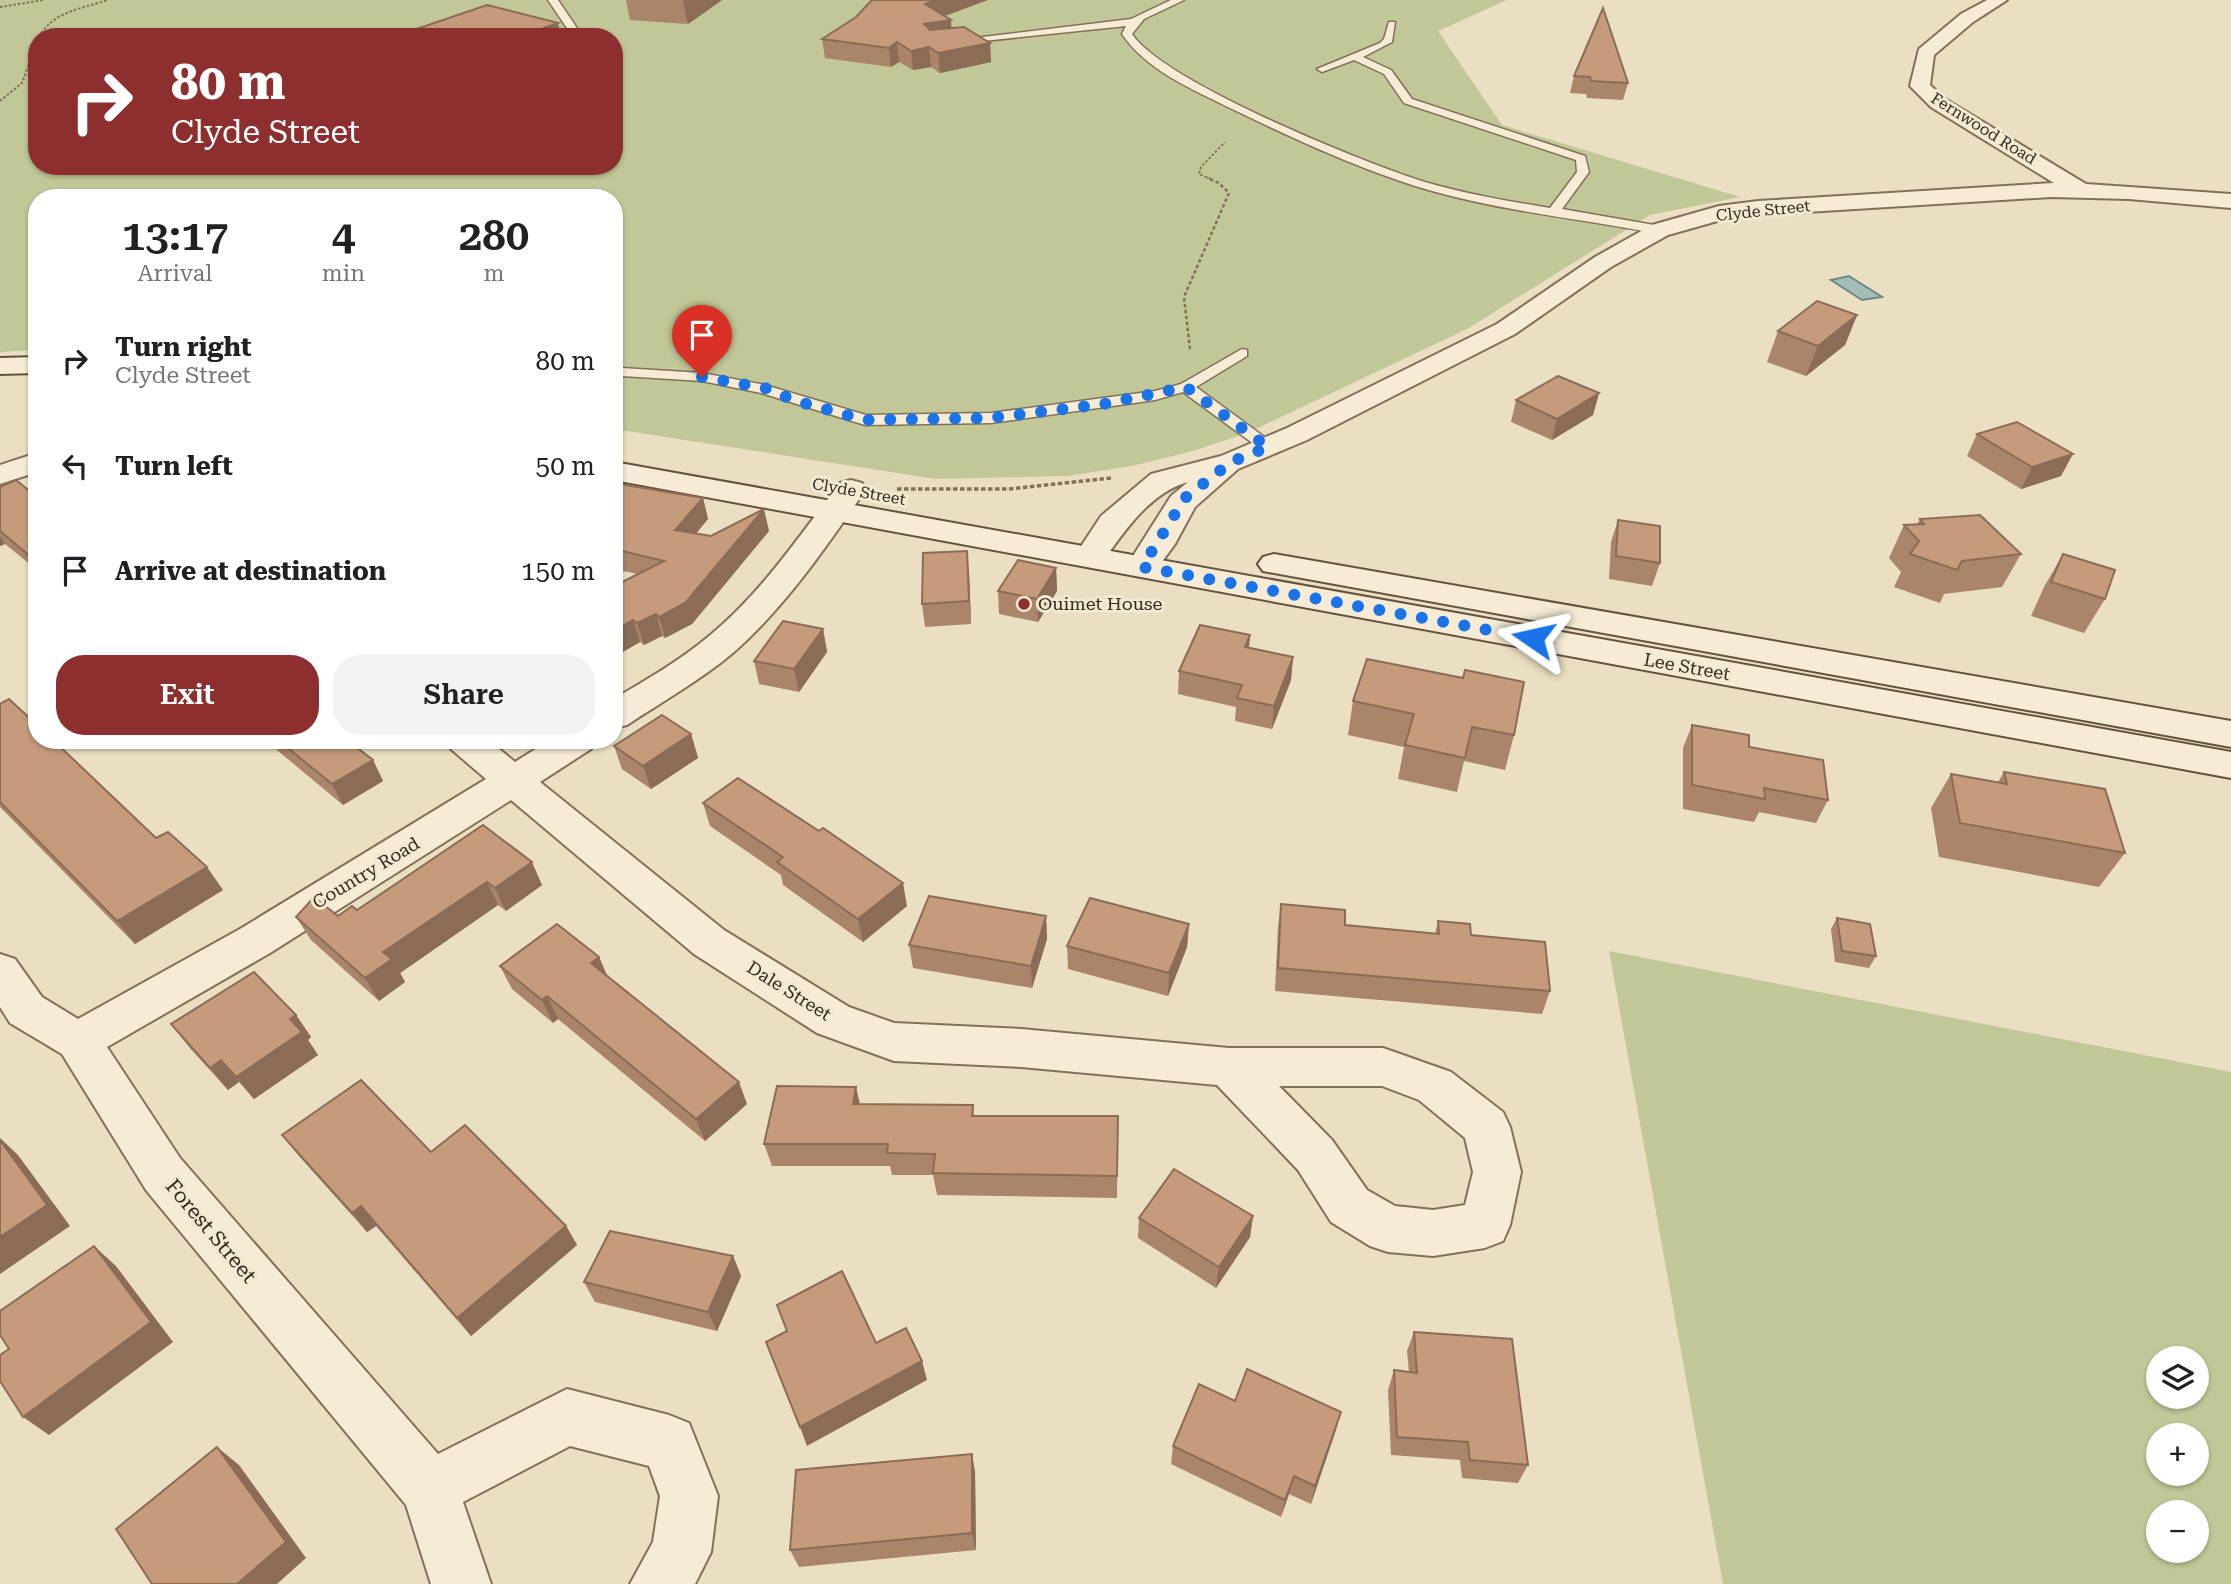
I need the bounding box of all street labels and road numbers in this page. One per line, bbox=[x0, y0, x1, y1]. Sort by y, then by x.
street label: Fernwood Road bbox=[1928, 88, 2040, 168]
street label: Clyde Street bbox=[1715, 196, 1811, 225]
street label: Clyde Street bbox=[811, 474, 907, 509]
street label: Lee Street bbox=[1642, 649, 1732, 684]
street label: Country Road bbox=[309, 832, 423, 913]
street label: Dale Street bbox=[743, 956, 835, 1025]
street label: Forest Street bbox=[161, 1174, 261, 1288]

